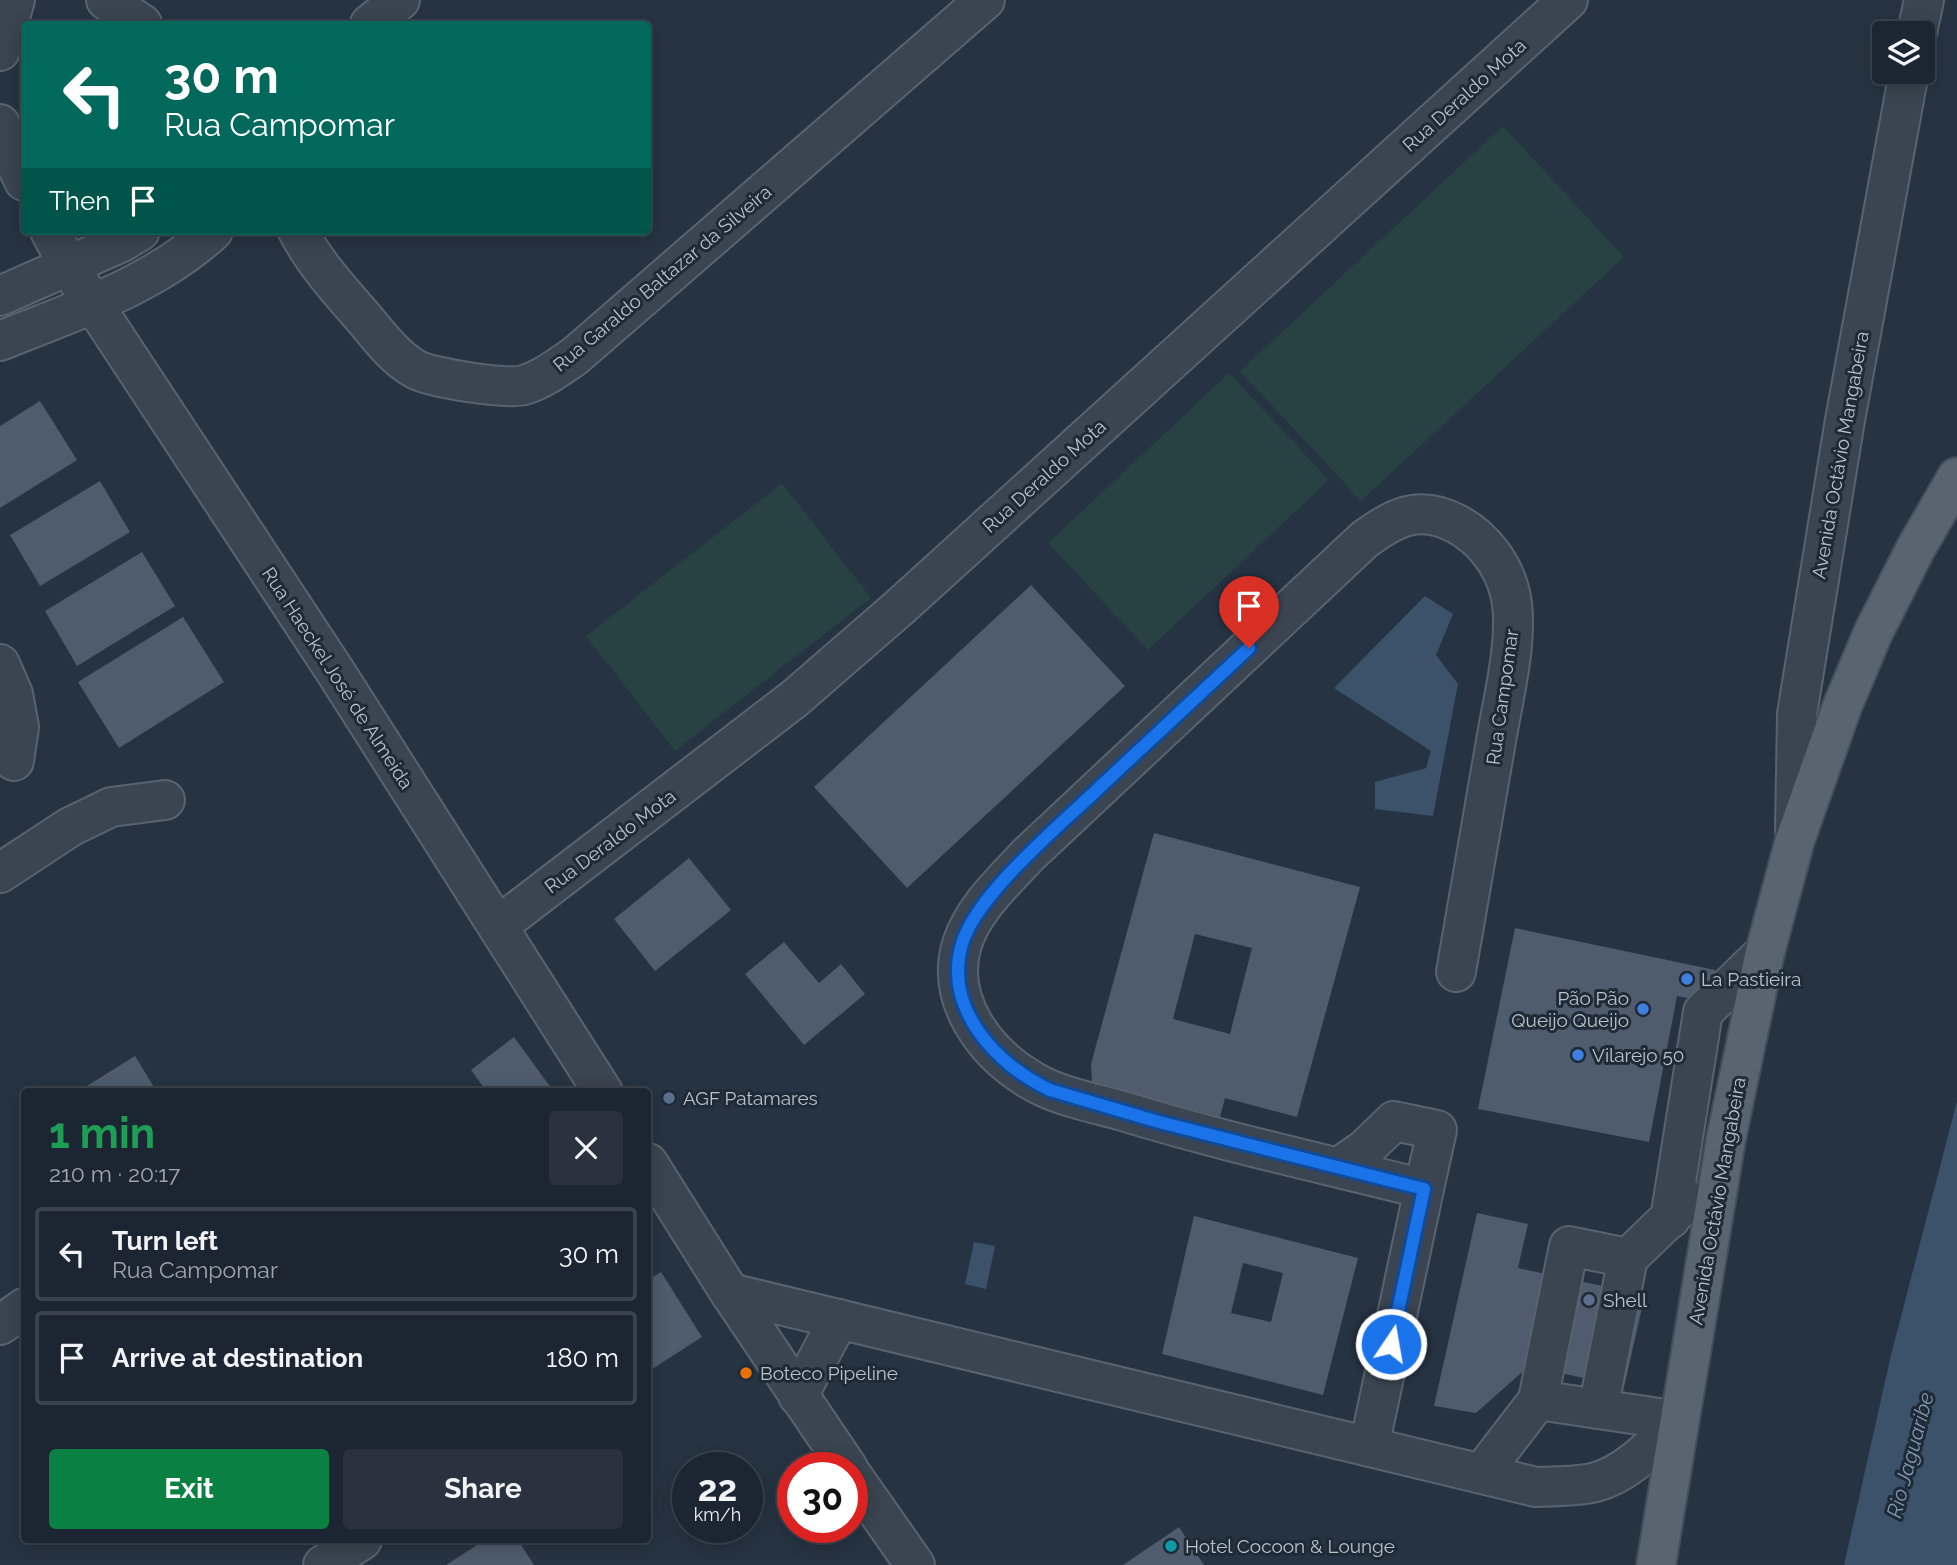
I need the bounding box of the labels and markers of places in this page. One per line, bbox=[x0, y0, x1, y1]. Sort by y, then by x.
pin bbox=[1219, 576, 1279, 648]
place label: La Pastieira bbox=[1701, 968, 1801, 990]
marker: La Pastieira bbox=[1679, 971, 1695, 987]
place label: Pão Pão Queijo Queijo bbox=[1511, 987, 1629, 1031]
marker: Pão Pão Queijo Queijo bbox=[1635, 1001, 1651, 1017]
place label: Vilarejo 50 bbox=[1592, 1044, 1685, 1066]
marker: Vilarejo 50 bbox=[1570, 1047, 1586, 1063]
place label: AGF Patamares bbox=[683, 1087, 818, 1109]
marker: AGF Patamares bbox=[661, 1090, 677, 1106]
place label: Shell bbox=[1603, 1289, 1648, 1311]
marker: Shell bbox=[1581, 1292, 1597, 1308]
place label: Boteco Pipeline bbox=[760, 1362, 898, 1384]
marker: Boteco Pipeline bbox=[738, 1365, 754, 1381]
place label: Hotel Cocoon & Lounge bbox=[1185, 1535, 1395, 1557]
marker: Hotel Cocoon & Lounge bbox=[1163, 1538, 1179, 1554]

